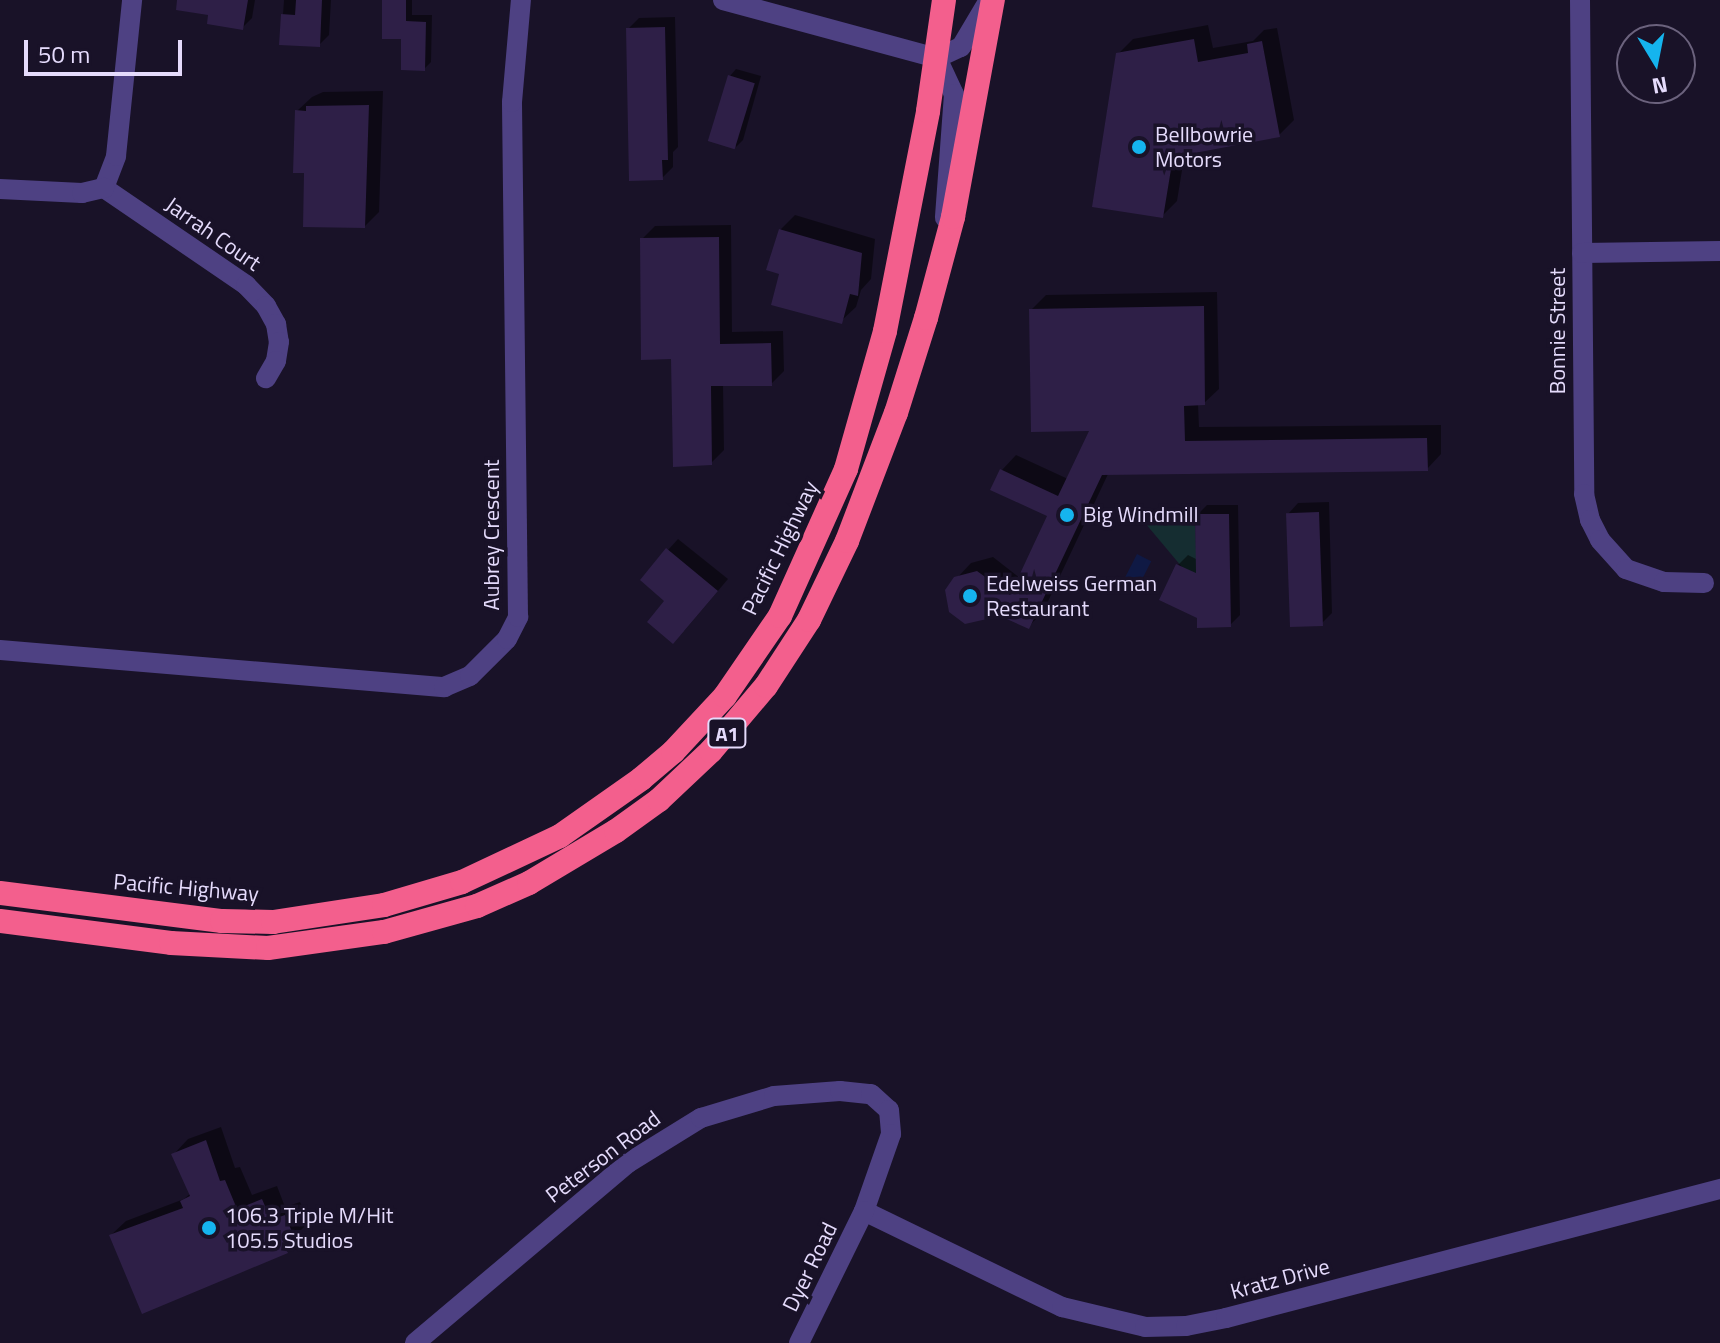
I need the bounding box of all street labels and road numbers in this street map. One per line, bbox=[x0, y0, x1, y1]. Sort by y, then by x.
street label: Jarrah Court bbox=[160, 191, 266, 277]
street label: Bonnie Street bbox=[1545, 268, 1571, 394]
street label: Aubrey Crescent bbox=[479, 460, 505, 610]
street label: Pacific Highway bbox=[736, 477, 824, 619]
road number: A1 bbox=[707, 717, 747, 749]
street label: Pacific Highway bbox=[112, 868, 260, 908]
street label: Peterson Road bbox=[541, 1105, 665, 1209]
street label: Dyer Road bbox=[777, 1218, 843, 1316]
street label: Kratz Drive bbox=[1227, 1253, 1333, 1305]

